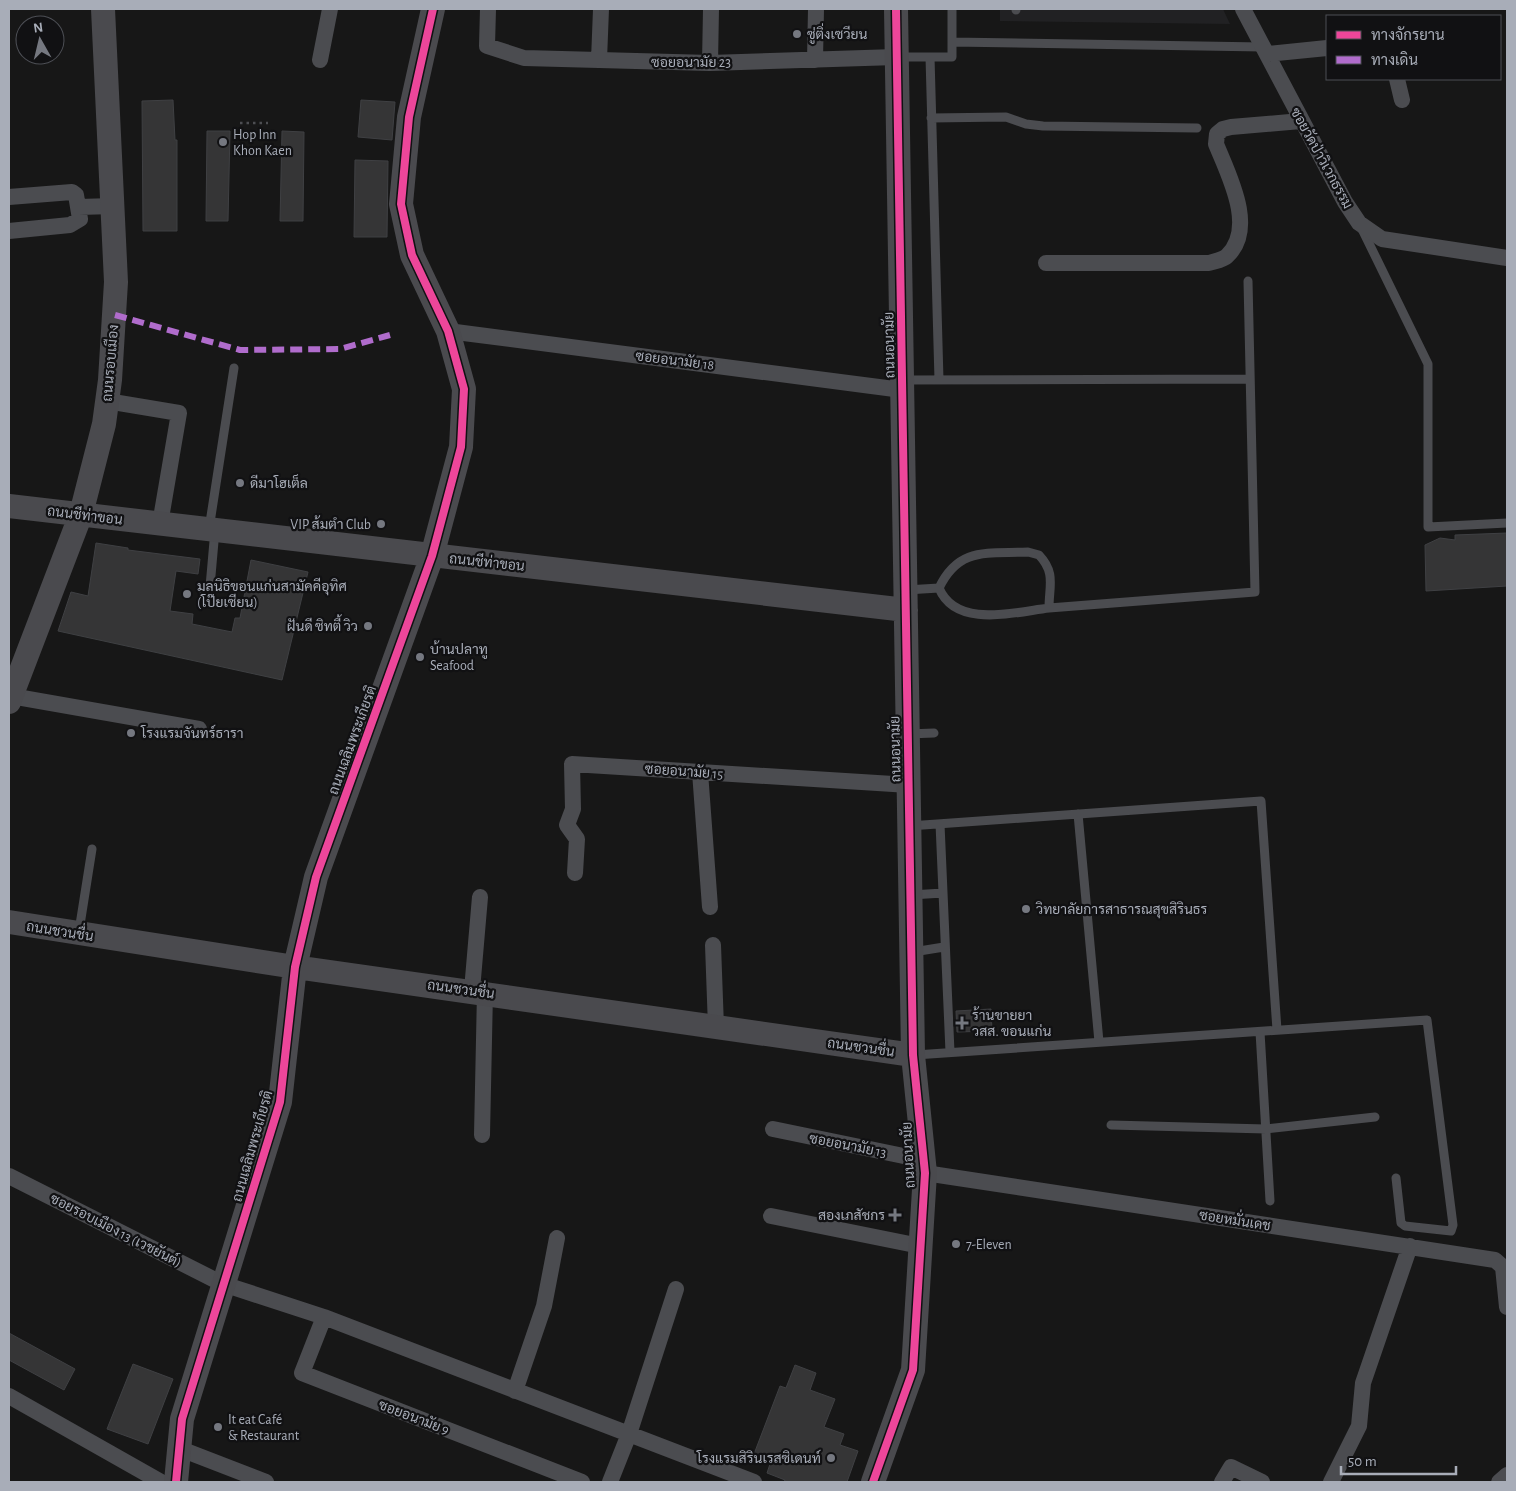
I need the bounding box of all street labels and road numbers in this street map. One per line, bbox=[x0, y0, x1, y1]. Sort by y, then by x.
street label: ซอยอนามัย 23 bbox=[651, 55, 731, 70]
street label: ซอยวัดป่าวิเวกธรรม bbox=[1288, 105, 1356, 211]
street label: ถนนอนามัย bbox=[881, 312, 898, 378]
street label: ถนนรอบเมือง bbox=[98, 324, 121, 402]
street label: ซอยอนามัย 18 bbox=[635, 348, 715, 373]
street label: ถนนชีท่าขอน bbox=[46, 501, 124, 528]
street label: ถนนชีท่าขอน bbox=[448, 549, 526, 574]
street label: ถนนเฉลิมพระเกียรติ bbox=[324, 683, 379, 797]
street label: ถนนอนามัย bbox=[887, 716, 904, 782]
street label: ซอยอนามัย 15 bbox=[644, 761, 724, 782]
street label: ถนนชวนชื่น bbox=[25, 914, 96, 944]
street label: ถนนชวนชื่น bbox=[426, 972, 496, 1002]
street label: ถนนชวนชื่น bbox=[826, 1030, 896, 1060]
street label: ถนนเฉลิมพระเกียรติ bbox=[227, 1088, 276, 1203]
street label: ถนนอนามัย bbox=[899, 1121, 918, 1189]
street label: ซอยอนามัย 13 bbox=[808, 1131, 888, 1160]
street label: ซอยรอบเมือง 13 (เวชยันต์) bbox=[48, 1189, 185, 1270]
street label: ซอยหมั่นเดช bbox=[1198, 1203, 1273, 1234]
street label: ซอยอนามัย 9 bbox=[376, 1397, 451, 1438]

